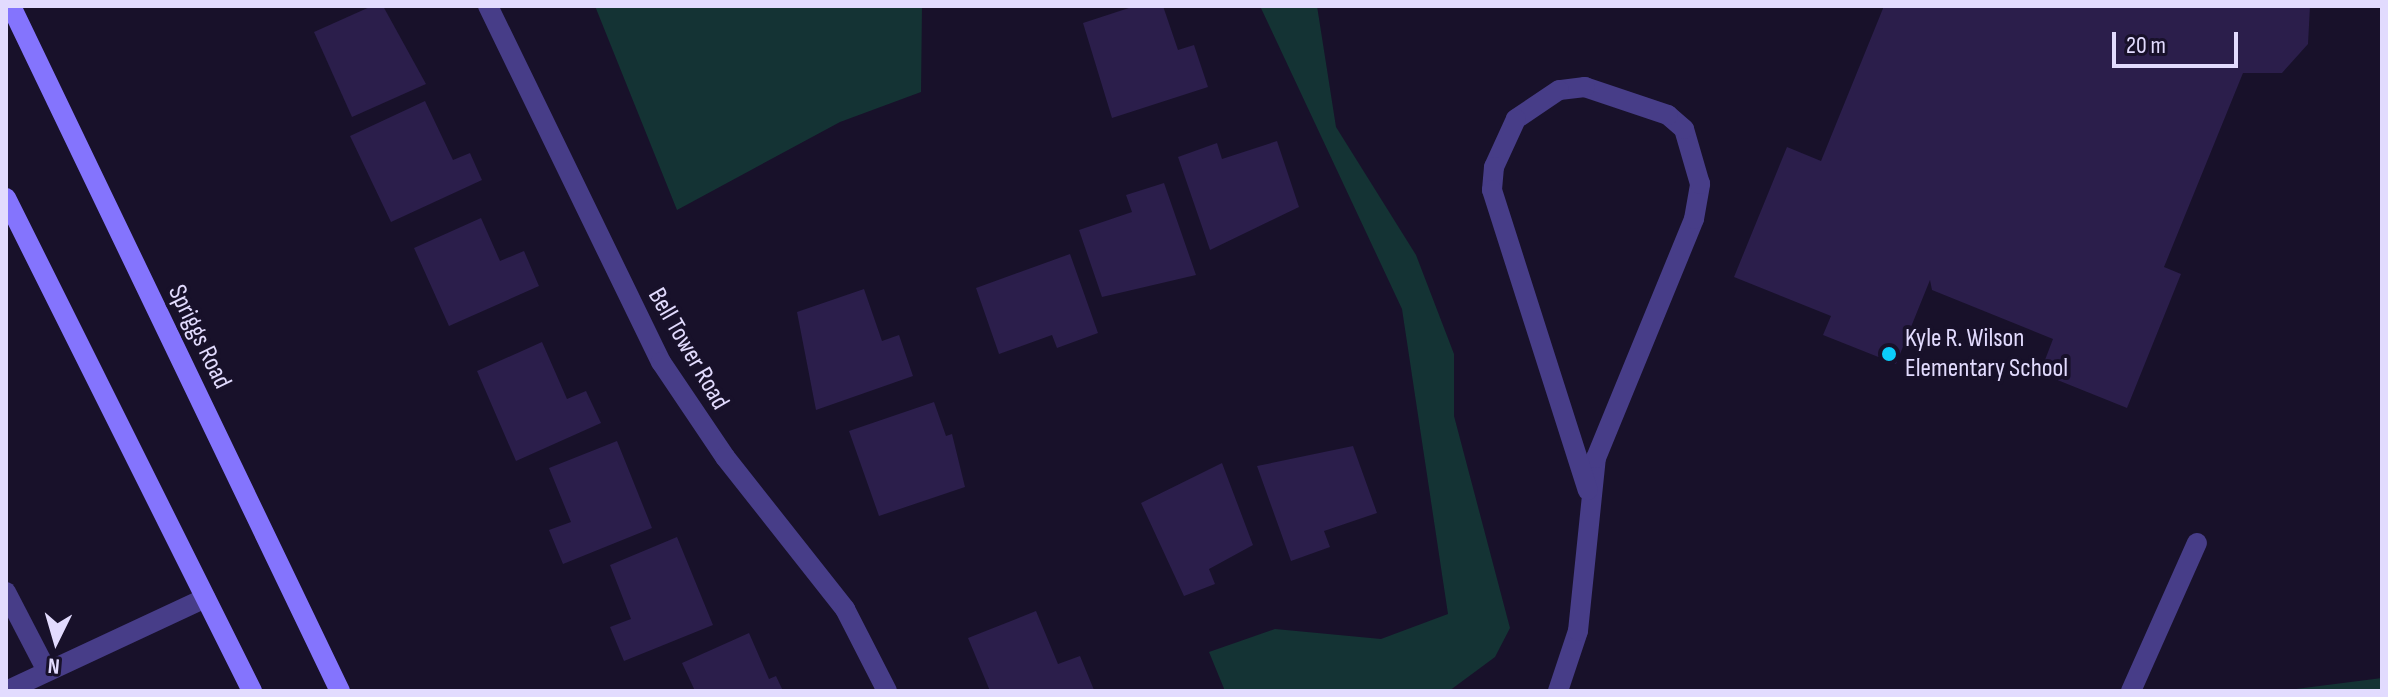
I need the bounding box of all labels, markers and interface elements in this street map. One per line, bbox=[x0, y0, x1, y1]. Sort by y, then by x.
scale bar bbox=[2116, 16, 2242, 66]
text: 20 m bbox=[2126, 31, 2166, 60]
street label: Spriggs Road bbox=[160, 280, 238, 394]
street label: Bell Tower Road bbox=[641, 283, 735, 415]
place label: Kyle R. Wilson Elementary School bbox=[1905, 323, 2068, 384]
marker: Kyle R. Wilson Elementary School bbox=[1880, 345, 1898, 363]
north arrow bbox=[16, 601, 96, 681]
text: N bbox=[47, 651, 61, 679]

